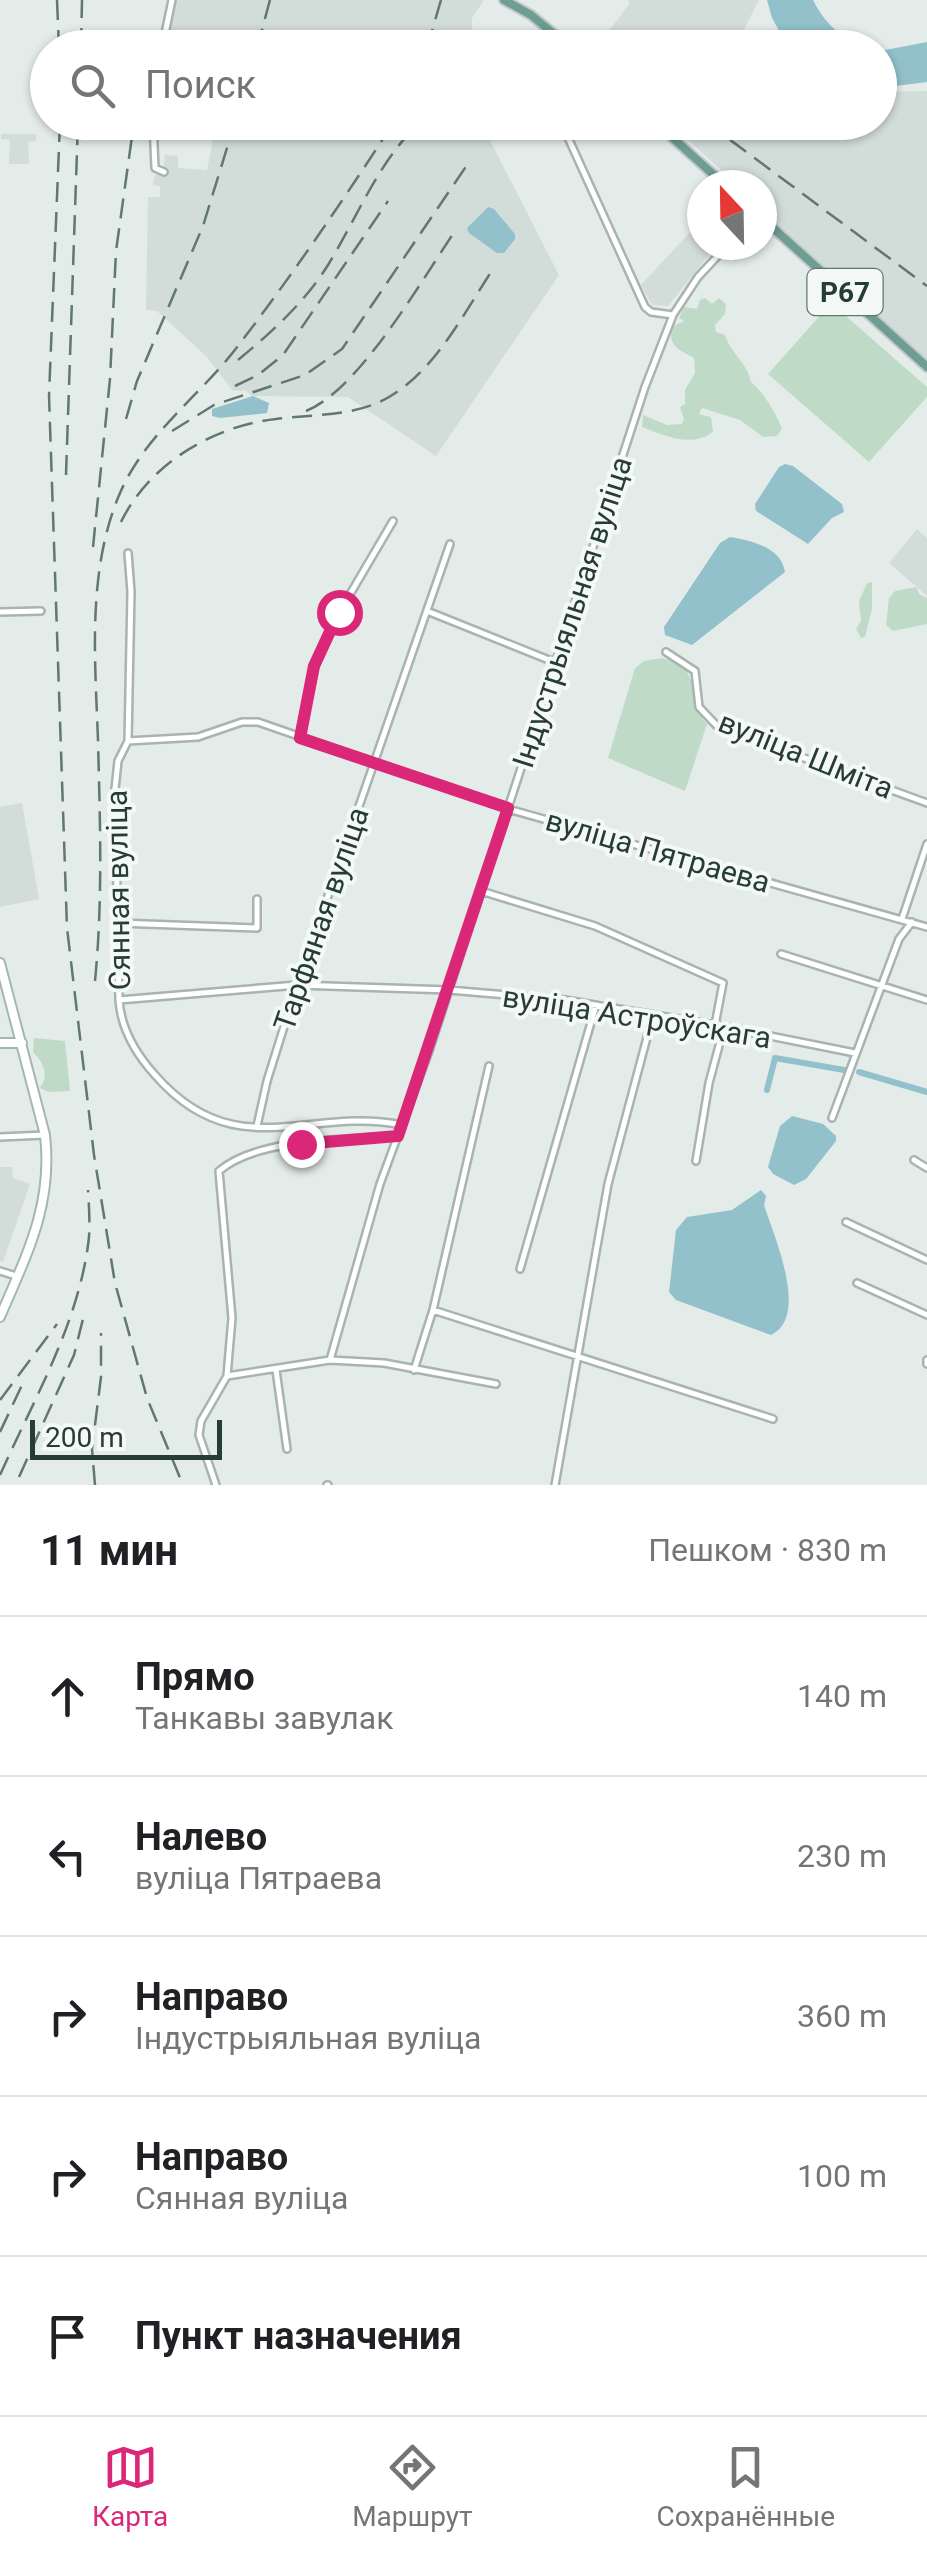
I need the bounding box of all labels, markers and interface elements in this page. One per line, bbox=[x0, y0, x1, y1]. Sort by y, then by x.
search box bbox=[30, 30, 897, 140]
icon: search bbox=[65, 58, 120, 113]
text: Поиск bbox=[145, 63, 256, 107]
north arrow bbox=[687, 170, 777, 260]
road number: Р67 bbox=[808, 269, 882, 315]
street label: Індустрыяльная вуліца bbox=[505, 452, 639, 772]
route start bbox=[317, 590, 363, 636]
street label: вуліца Шміта bbox=[714, 704, 898, 806]
street label: Сянная вуліца bbox=[99, 790, 137, 990]
street label: Тарфяная вуліца bbox=[266, 802, 376, 1036]
street label: вуліца Пятраева bbox=[542, 802, 774, 900]
street label: вуліца Астроўскага bbox=[500, 978, 774, 1056]
route end bbox=[279, 1122, 325, 1168]
scale bar bbox=[30, 1415, 222, 1460]
text: 200 m bbox=[45, 1421, 124, 1454]
text: 11 мин bbox=[40, 1526, 178, 1575]
text: Пешком · 830 m bbox=[648, 1531, 887, 1569]
text: Прямо bbox=[135, 1655, 255, 1699]
icon: ahead bbox=[40, 1669, 95, 1724]
text: 140 m bbox=[797, 1677, 887, 1715]
text: Танкавы завулак bbox=[135, 1699, 393, 1737]
text: Налево bbox=[135, 1815, 267, 1859]
icon: left bbox=[40, 1829, 95, 1884]
text: 230 m bbox=[797, 1837, 887, 1875]
text: вуліца Пятраева bbox=[135, 1859, 382, 1897]
text: Направо bbox=[135, 1975, 288, 2019]
icon: right bbox=[40, 1989, 95, 2044]
text: 360 m bbox=[797, 1997, 887, 2035]
text: Індустрыяльная вуліца bbox=[135, 2019, 481, 2057]
text: Направо bbox=[135, 2135, 288, 2179]
icon: right bbox=[40, 2149, 95, 2204]
text: 100 m bbox=[797, 2157, 887, 2195]
text: Сянная вуліца bbox=[135, 2179, 348, 2217]
icon: arrive bbox=[40, 2309, 95, 2364]
text: Пункт назначения bbox=[135, 2314, 462, 2358]
tab: Карта bbox=[92, 2440, 168, 2533]
tab: Маршрут bbox=[352, 2440, 473, 2533]
tab: Сохранённые bbox=[656, 2440, 835, 2533]

